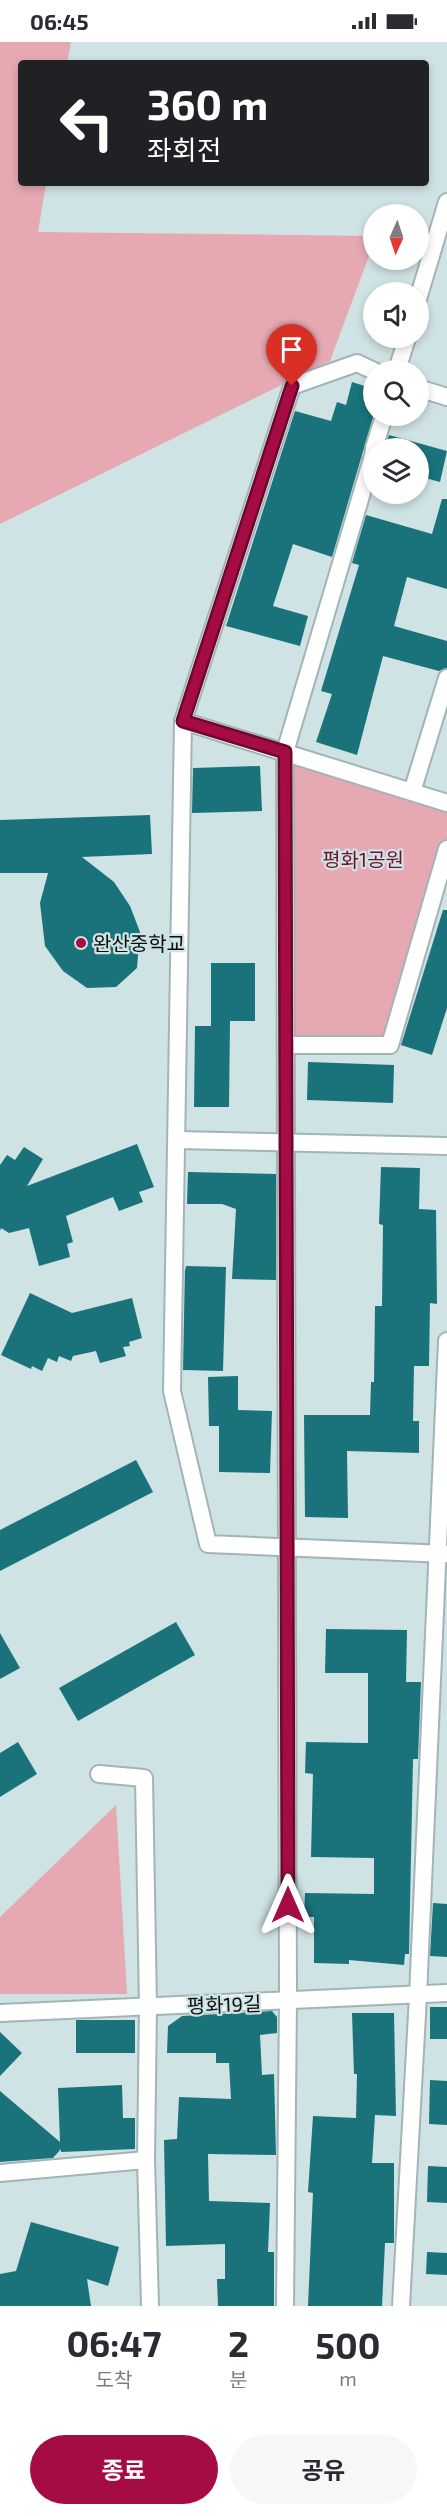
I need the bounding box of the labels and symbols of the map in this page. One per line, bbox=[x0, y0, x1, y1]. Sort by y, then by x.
north arrow bbox=[363, 204, 429, 270]
pin bbox=[266, 324, 317, 386]
park label: 평화1공원 bbox=[322, 847, 404, 871]
place label: 완산중학교 bbox=[93, 931, 185, 955]
marker: 완산중학교 bbox=[74, 936, 88, 950]
position arrow bbox=[256, 1873, 320, 1937]
street label: 평화19길 bbox=[186, 1991, 262, 2017]

